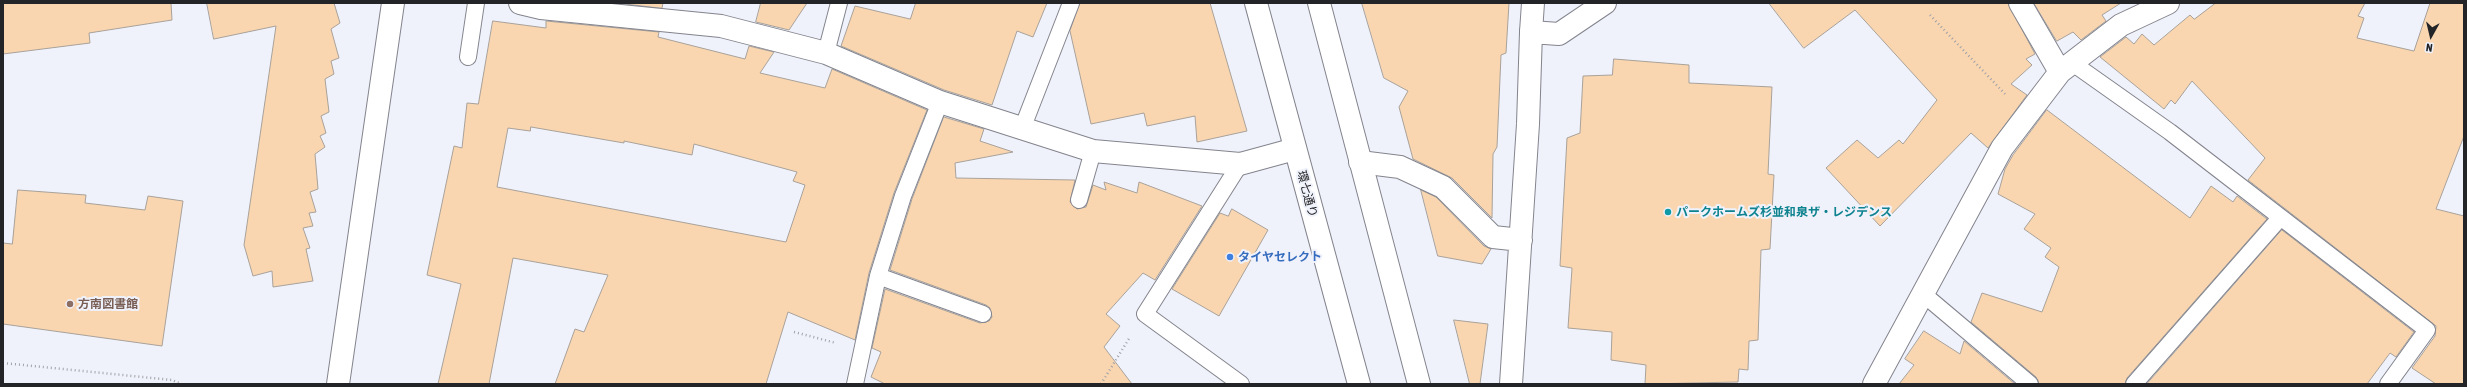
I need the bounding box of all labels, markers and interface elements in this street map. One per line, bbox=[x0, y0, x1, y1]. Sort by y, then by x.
north arrow bbox=[2411, 16, 2451, 56]
text: N bbox=[2425, 41, 2433, 54]
street label: 環七通り bbox=[1294, 169, 1320, 219]
place label: パークホームズ杉並和泉ザ・レジデンス bbox=[1676, 205, 1892, 219]
marker: パークホームズ杉並和泉ザ・レジデンス bbox=[1663, 207, 1673, 217]
place label: タイヤセレクト bbox=[1238, 250, 1322, 264]
marker: タイヤセレクト bbox=[1225, 252, 1235, 262]
place label: 方南図書館 bbox=[78, 297, 138, 311]
marker: 方南図書館 bbox=[65, 299, 75, 309]

